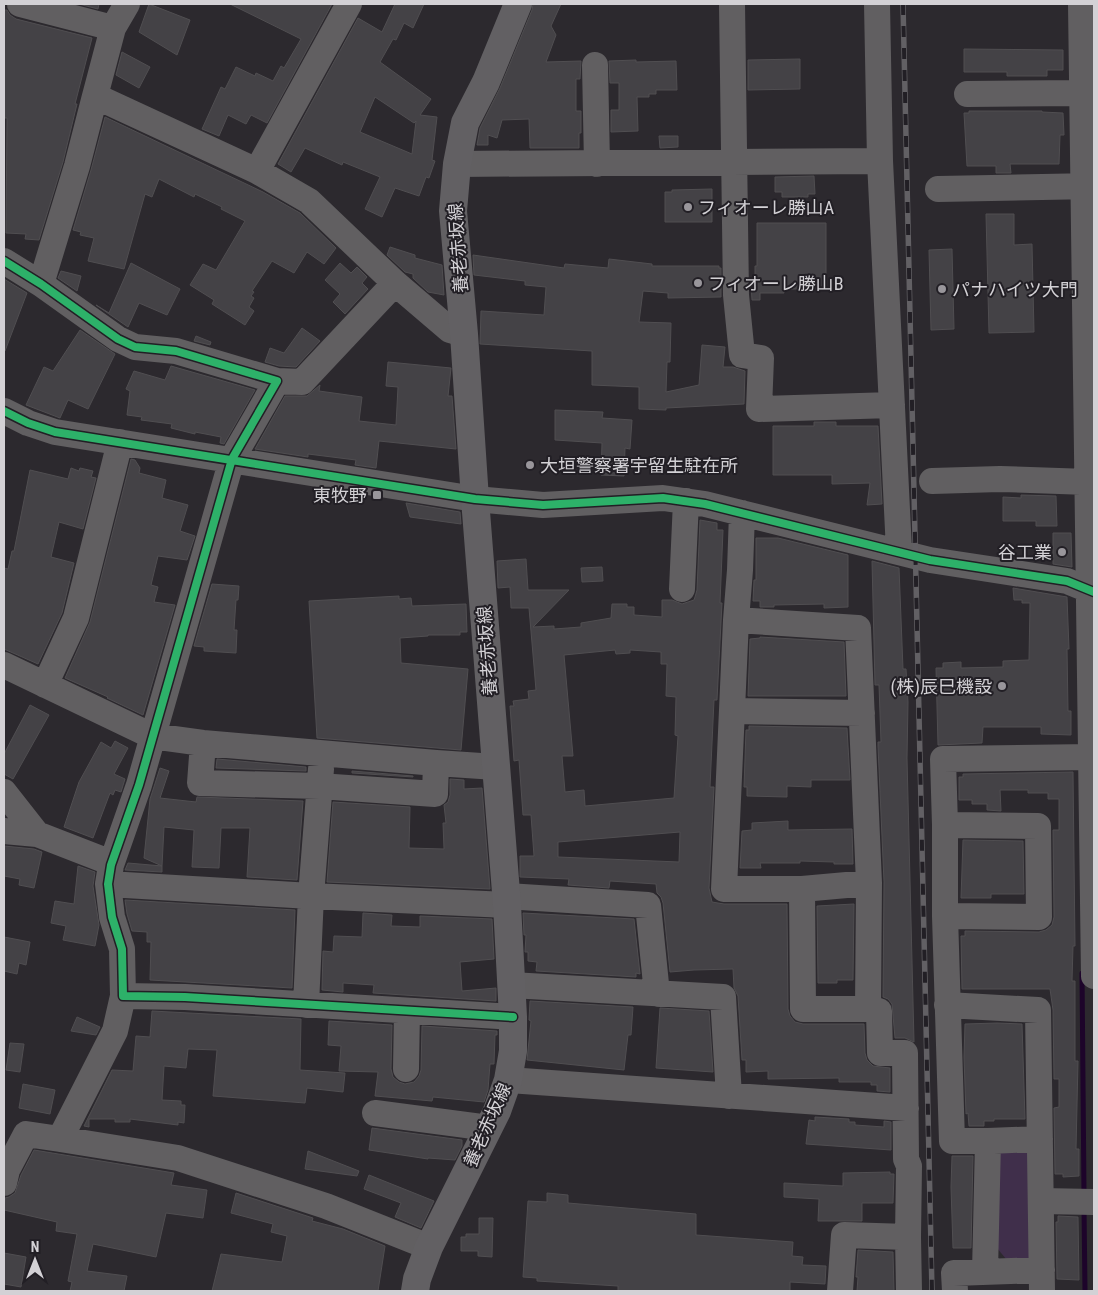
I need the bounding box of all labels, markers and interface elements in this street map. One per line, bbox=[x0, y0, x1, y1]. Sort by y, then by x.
place label: フィオーレ勝山A bbox=[698, 197, 835, 218]
marker: フィオーレ勝山A bbox=[682, 201, 694, 213]
street label: 養老赤坂線 bbox=[444, 202, 472, 294]
place label: フィオーレ勝山B bbox=[708, 273, 843, 294]
marker: フィオーレ勝山B bbox=[692, 277, 704, 289]
place label: パナハイツ大門 bbox=[952, 279, 1078, 300]
marker: パナハイツ大門 bbox=[936, 283, 948, 295]
place label: 大垣警察署宇留生駐在所 bbox=[540, 455, 738, 476]
marker: 大垣警察署宇留生駐在所 bbox=[524, 459, 536, 471]
place label: 東牧野 bbox=[313, 485, 367, 506]
marker: 東牧野 bbox=[371, 489, 383, 501]
place label: 谷工業 bbox=[998, 542, 1052, 563]
marker: 谷工業 bbox=[1056, 546, 1068, 558]
street label: 養老赤坂線 bbox=[473, 605, 501, 697]
place label: (株)辰巳機設 bbox=[891, 676, 992, 698]
marker: (株)辰巳機設 bbox=[996, 680, 1008, 692]
street label: 養老赤坂線 bbox=[459, 1080, 515, 1170]
north arrow bbox=[10, 1235, 60, 1285]
text: N bbox=[31, 1239, 39, 1255]

